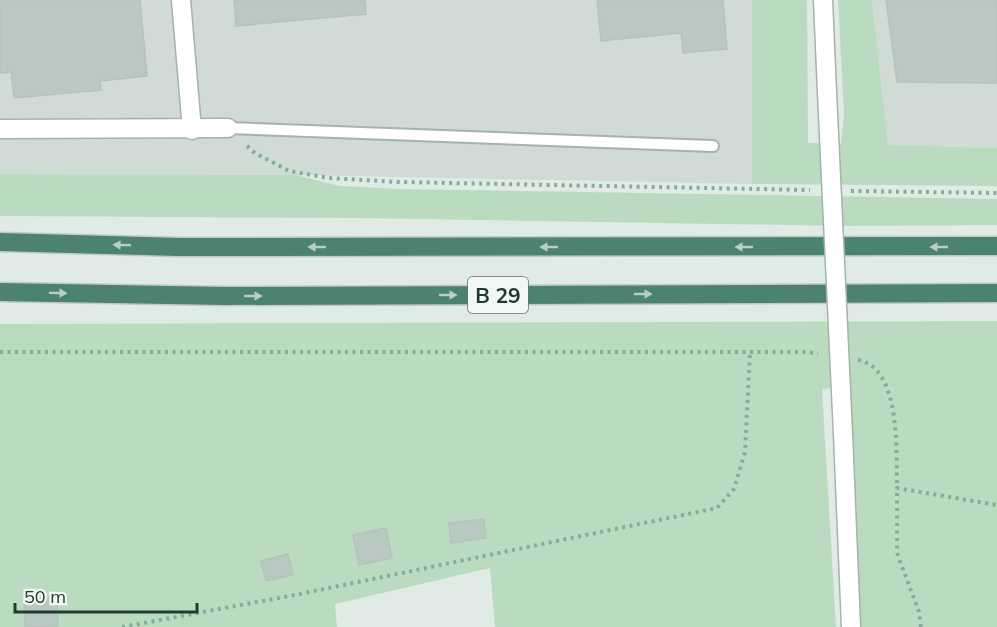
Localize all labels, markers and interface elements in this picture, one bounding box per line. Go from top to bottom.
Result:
one-way arrow [112,240,131,250]
one-way arrow [307,242,326,252]
one-way arrow [539,242,558,252]
one-way arrow [734,242,753,252]
one-way arrow [929,242,948,252]
road number: B 29 [468,277,528,313]
one-way arrow [49,288,68,298]
one-way arrow [634,289,653,299]
one-way arrow [439,290,458,300]
one-way arrow [244,291,263,301]
scale bar [15,576,196,614]
text: 50 m [24,585,66,608]

